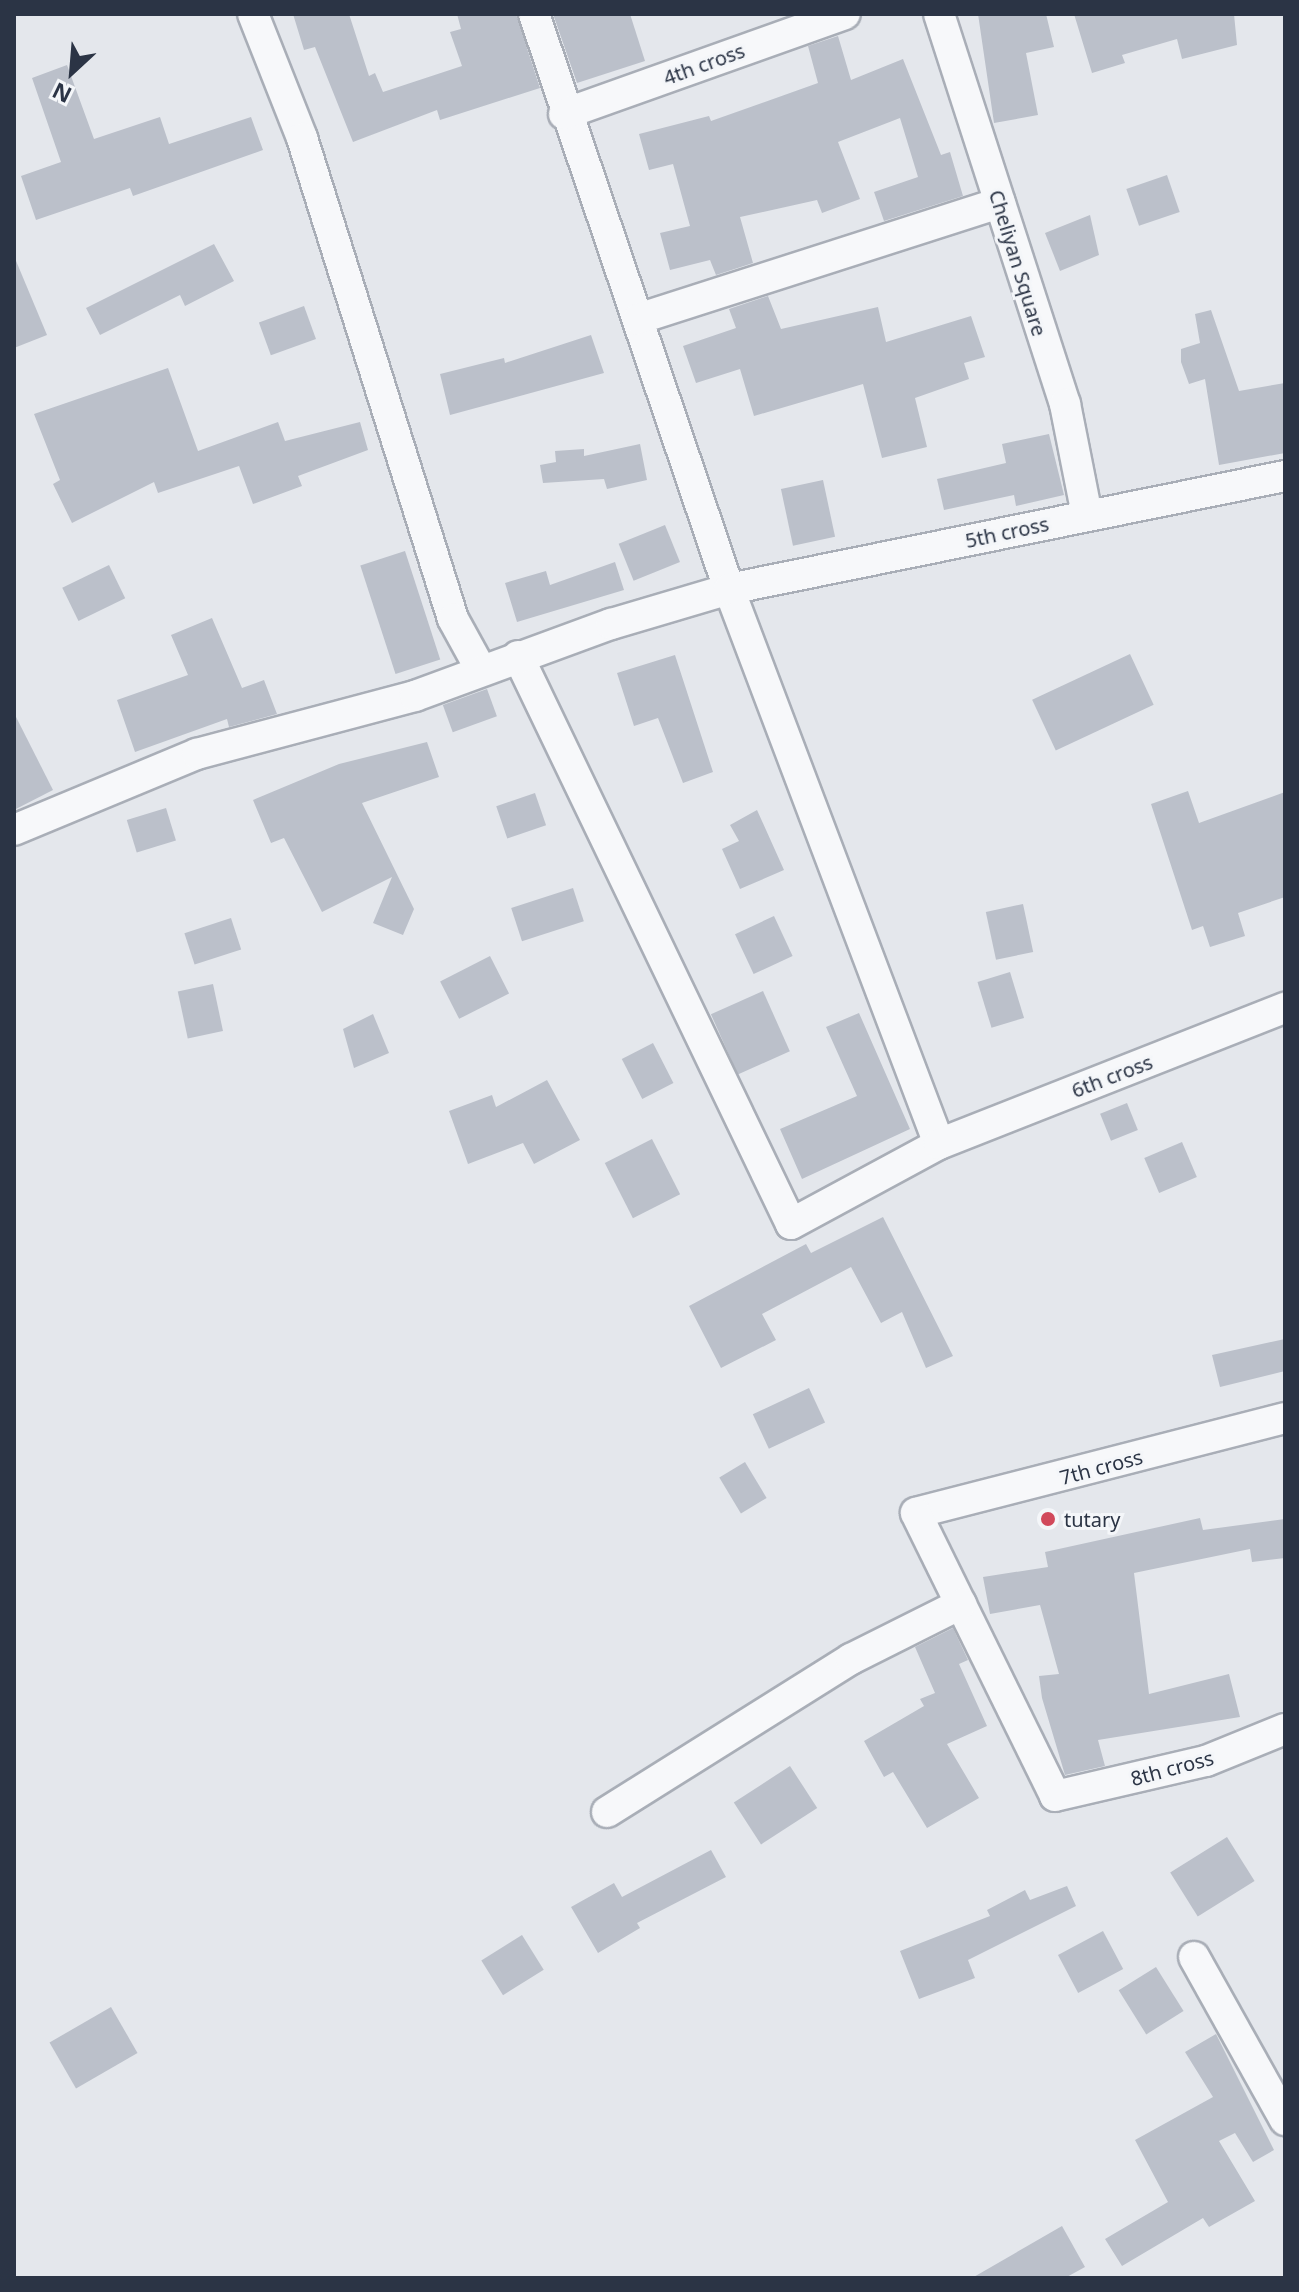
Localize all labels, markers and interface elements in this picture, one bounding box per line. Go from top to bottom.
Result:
north arrow [32,32,112,112]
street label: 4th cross [660,38,748,90]
text: N [47,76,76,111]
street label: Cheliyan Square [984,187,1052,339]
street label: 5th cross [963,511,1051,553]
street label: 6th cross [1068,1050,1156,1102]
street label: 7th cross [1057,1444,1145,1490]
place label: tutary [1064,1507,1120,1531]
marker: tutary [1039,1510,1057,1528]
street label: 8th cross [1128,1745,1216,1791]

